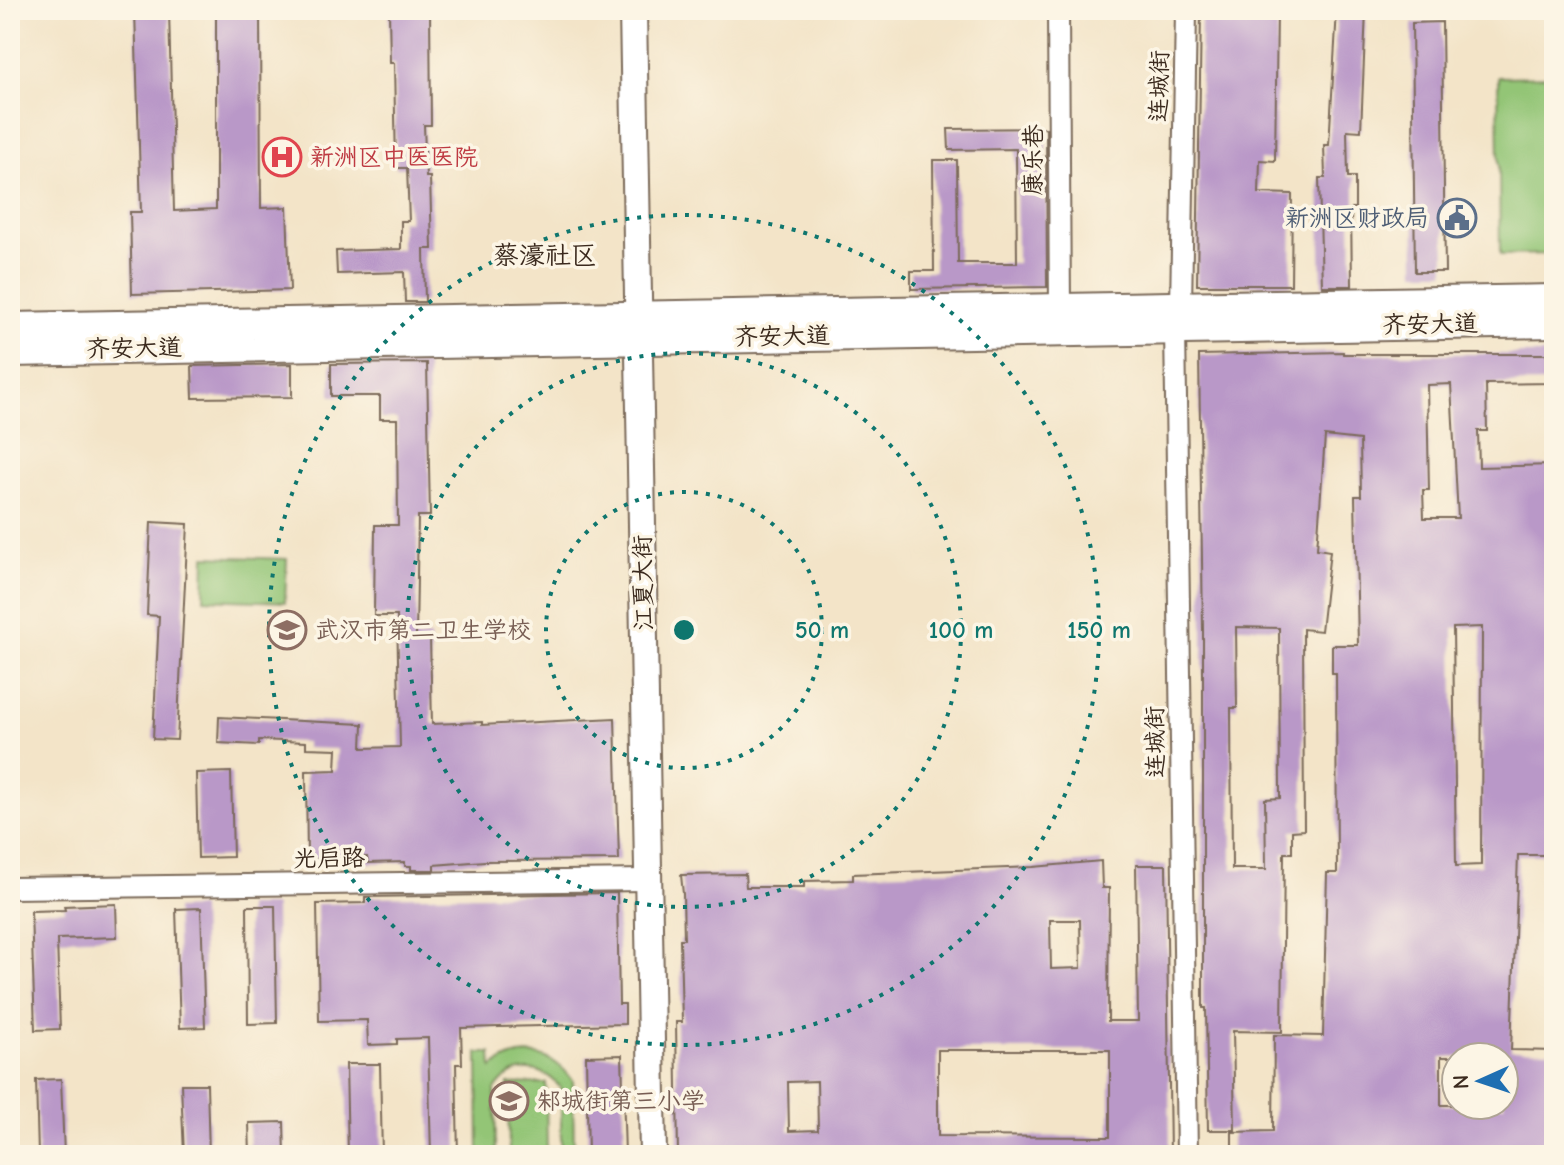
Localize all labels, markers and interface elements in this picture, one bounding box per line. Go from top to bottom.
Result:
street label: 连城街 [1144,50,1174,122]
street label: 康乐巷 [1019,124,1047,196]
hospital icon: 新洲区中医医院 [261,136,303,178]
place label: 新洲区中医医院 [310,143,478,171]
public building icon: 新洲区财政局 [1436,197,1478,239]
place label: 新洲区财政局 [1285,204,1429,232]
district label: 蔡濠社区 [493,241,597,271]
street label: 齐安大道 [1382,309,1478,339]
street label: 齐安大道 [734,321,830,351]
street label: 齐安大道 [86,333,182,363]
street label: 江夏大街 [628,535,658,631]
school or university icon: 武汉市第二卫生学校 [266,609,308,651]
place label: 武汉市第二卫生学校 [315,616,531,644]
centre of rings [670,616,698,644]
text: 50 m [795,616,849,644]
text: 100 m [929,616,993,644]
text: 150 m [1067,616,1131,644]
street label: 连城街 [1140,706,1170,778]
street label: 光启路 [293,843,365,873]
north arrow [1440,1041,1520,1121]
text: N [1448,1074,1474,1090]
school or university icon: 邾城街第三小学 [488,1080,530,1122]
place label: 邾城街第三小学 [537,1087,705,1115]

